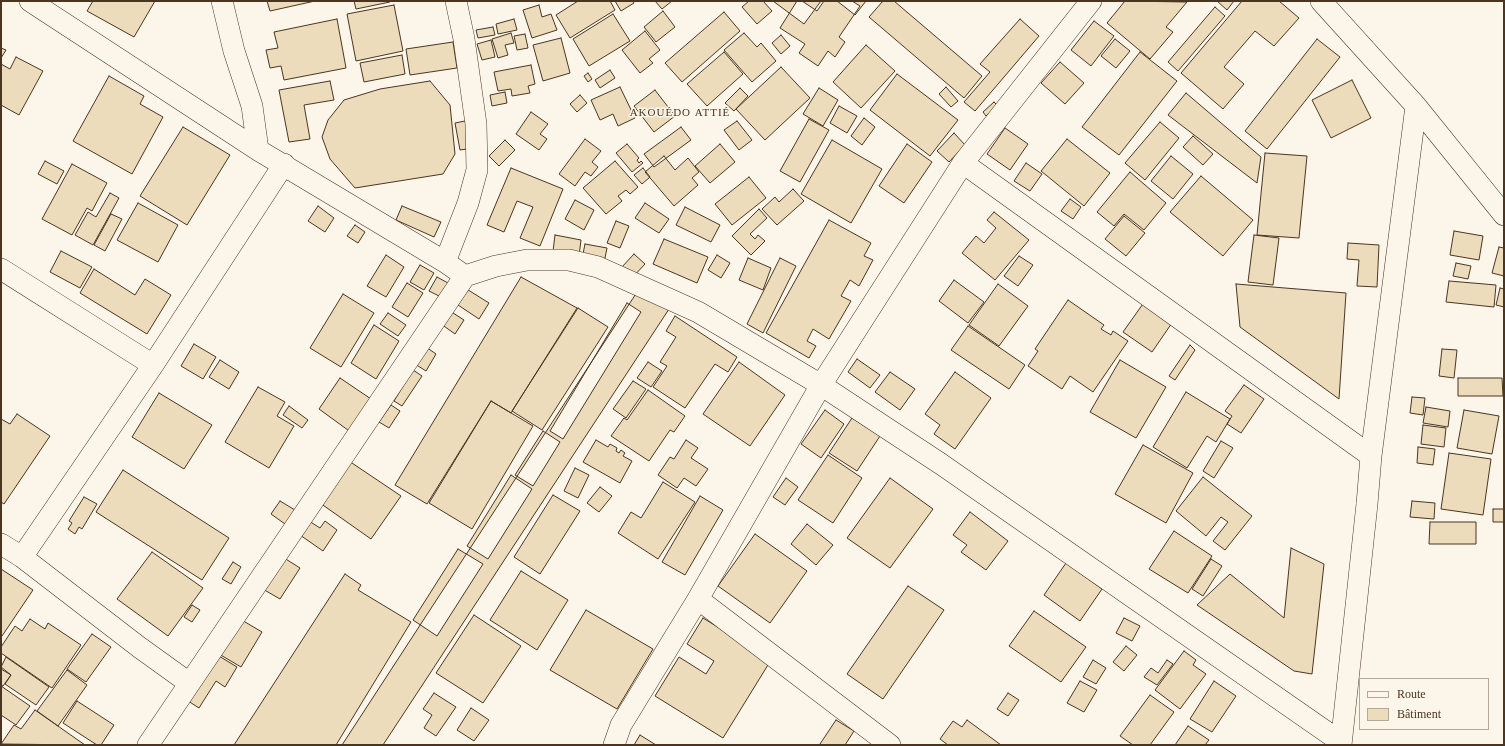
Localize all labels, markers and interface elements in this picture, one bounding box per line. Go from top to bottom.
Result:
district label: AKOUÉDO ATTIÉ [630,106,730,120]
legend [1359,678,1489,730]
text: Route [1397,687,1426,701]
text: Bâtiment [1397,707,1441,721]

